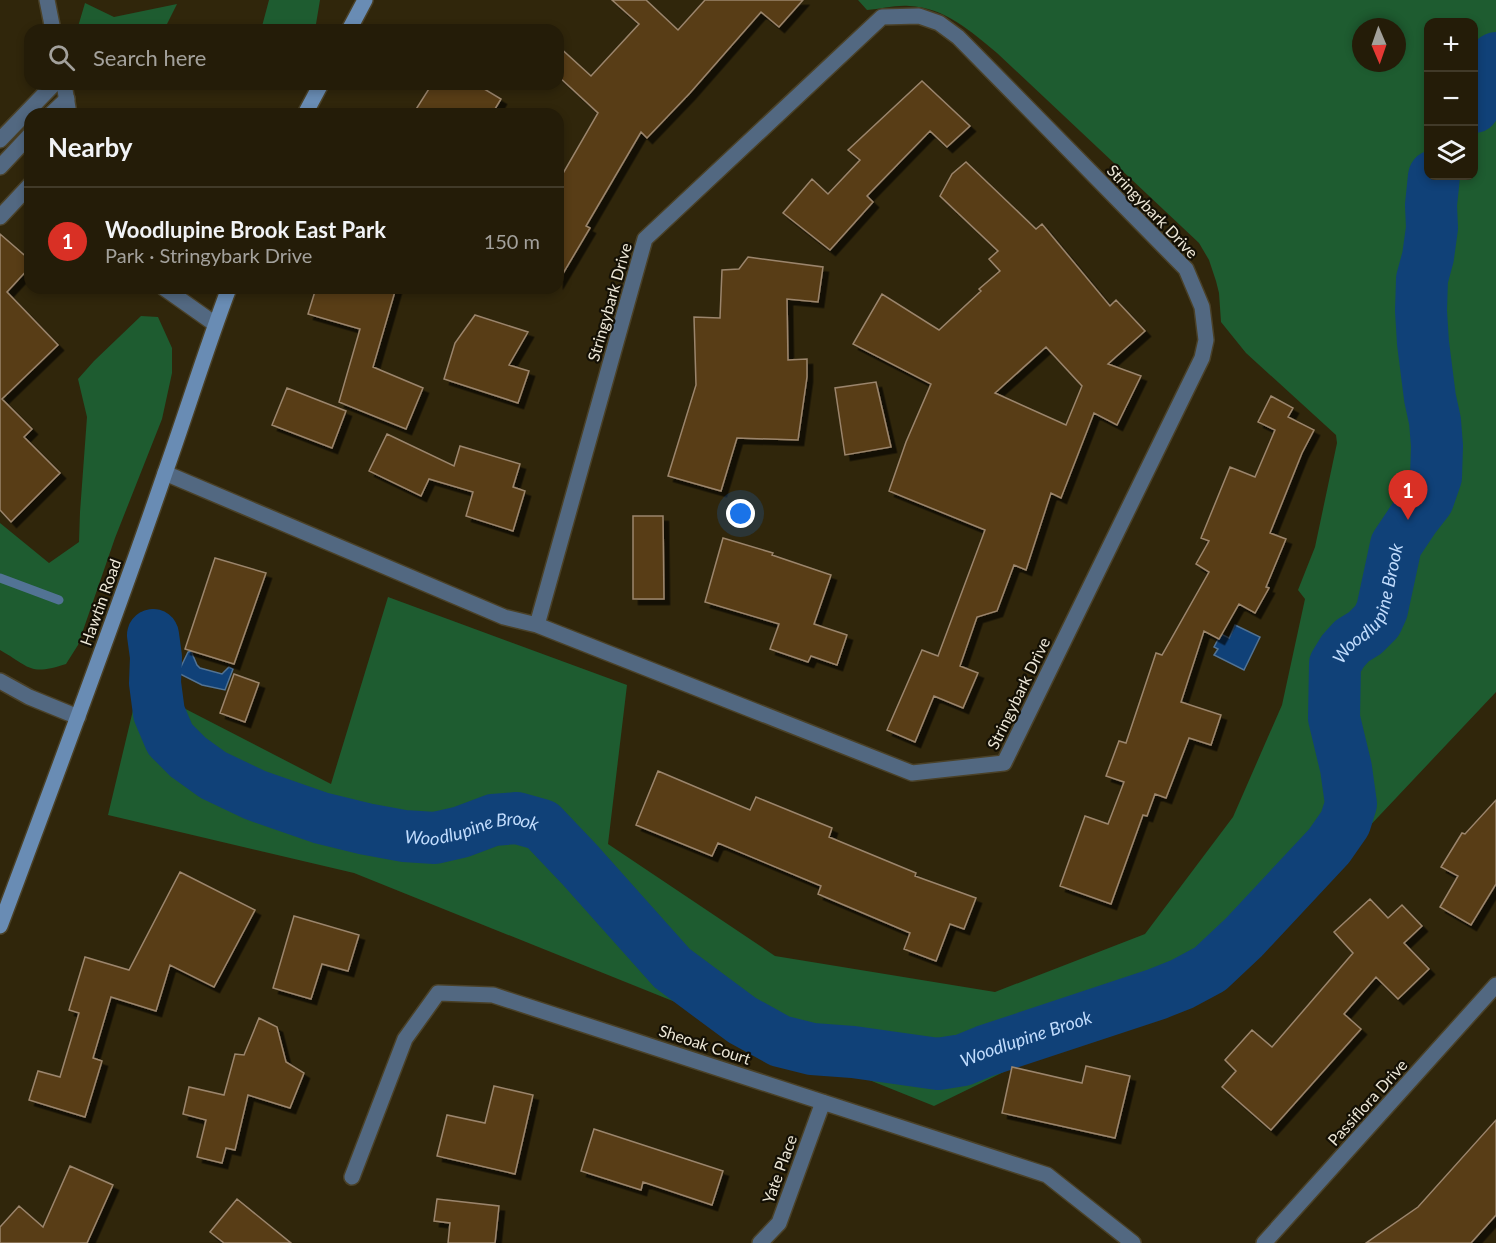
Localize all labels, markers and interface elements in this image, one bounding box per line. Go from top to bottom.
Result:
north arrow [1352,18,1406,72]
map controls [1424,18,1478,180]
button: + [1424,18,1478,72]
search box [24,24,564,90]
icon: search [45,41,78,74]
text: Search here [93,44,206,71]
button: − [1424,72,1478,126]
button: layers [1424,126,1478,180]
text: Nearby [48,131,133,163]
street label: Stringybark Drive [1104,160,1202,262]
text: Woodlupine Brook East Park [105,216,386,243]
text: 1 [62,229,73,253]
text: 150 m [484,229,540,253]
street label: Stringybark Drive [583,241,635,363]
text: Park · Stringybark Drive [105,243,312,267]
pin: 1 [1388,470,1428,520]
your location [726,499,755,528]
water label: Woodlupine Brook [1327,541,1407,667]
street label: Hawtin Road [76,556,124,648]
street label: Stringybark Drive [983,634,1053,752]
water label: Woodlupine Brook [404,807,542,849]
water label: Woodlupine Brook [957,1005,1095,1071]
street label: Sheoak Court [657,1020,753,1068]
street label: Passiflora Drive [1323,1055,1411,1149]
street label: Yate Place [758,1132,800,1206]

